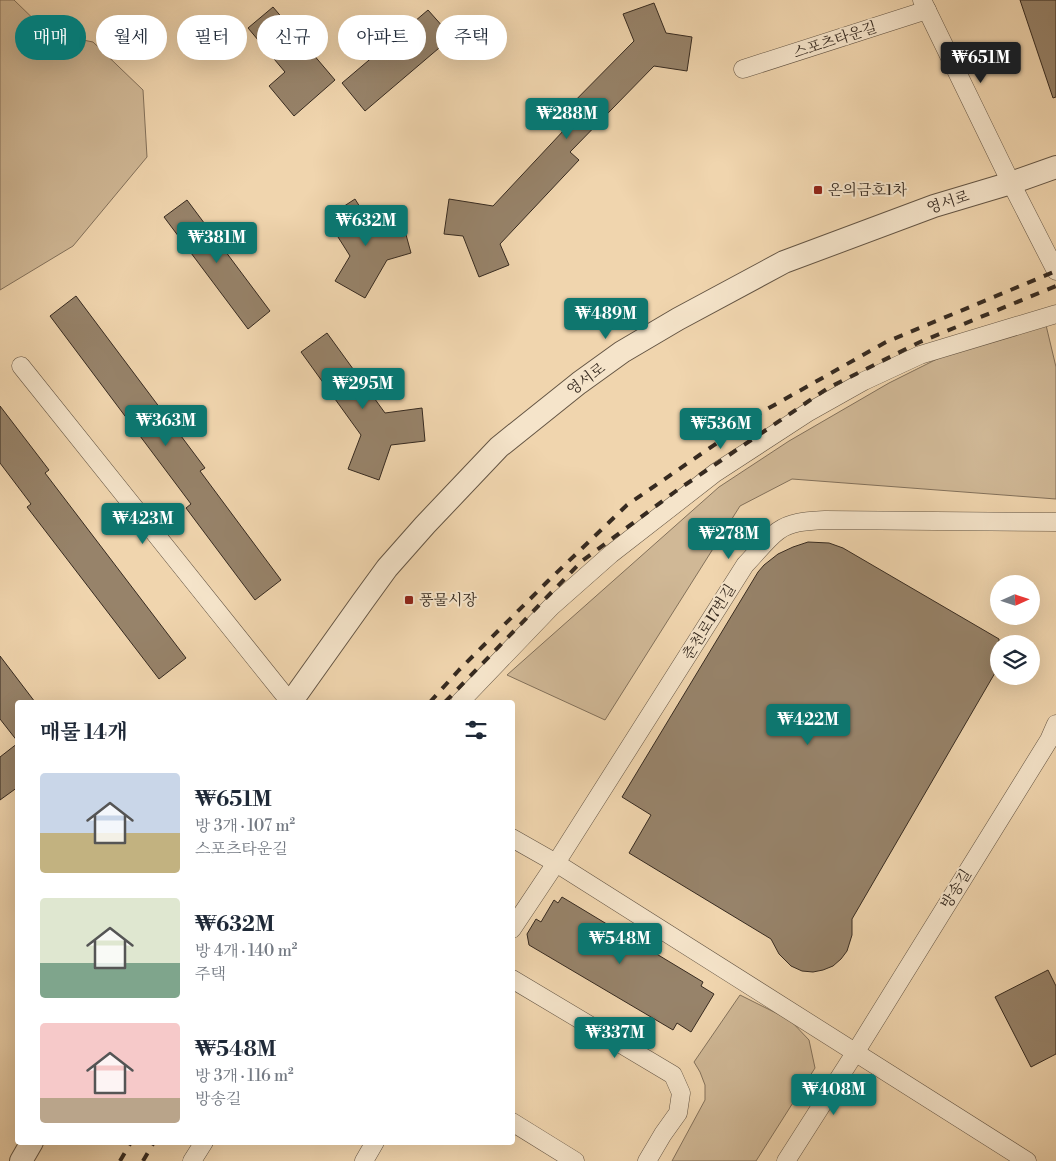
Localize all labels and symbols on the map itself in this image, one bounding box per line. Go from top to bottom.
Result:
street label: 스포츠타운길 [791,18,879,63]
pin: ₩651M [946,42,1016,84]
pin: ₩288M [532,98,602,140]
place label: 온의금호1차 [828,181,907,200]
marker: 온의금호1차 [812,184,824,196]
street label: 영서로 [925,187,972,218]
pin: ₩632M [331,204,401,247]
pin: ₩381M [182,222,252,264]
pin: ₩489M [571,298,641,340]
street label: 영서로 [563,358,610,400]
pin: ₩295M [328,368,398,410]
pin: ₩363M [131,404,201,447]
pin: ₩536M [686,408,756,450]
pin: ₩423M [108,502,178,545]
pin: ₩278M [694,518,764,560]
north arrow [990,575,1040,625]
street label: 춘천로17번길 [679,581,740,664]
place label: 풍물시장 [419,591,477,610]
marker: 풍물시장 [403,594,415,606]
pin: ₩422M [773,704,843,746]
street label: 방송길 [937,866,976,913]
pin: ₩548M [585,922,655,965]
pin: ₩337M [580,1016,650,1059]
pin: ₩408M [799,1074,869,1116]

